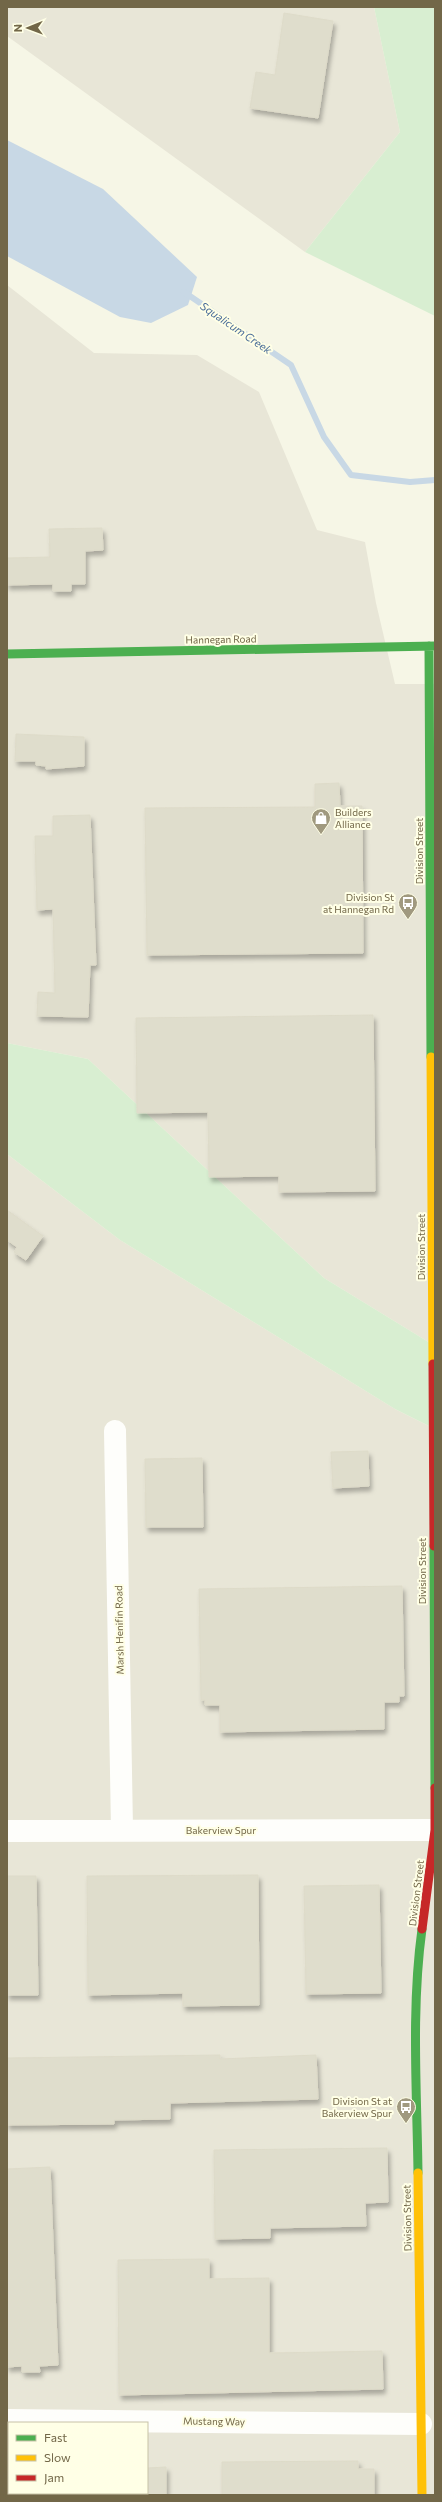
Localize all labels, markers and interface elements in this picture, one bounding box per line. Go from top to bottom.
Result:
north arrow [8,8,48,48]
text: N [11,24,24,32]
water label: Squalicum Creek [198,299,275,357]
street label: Hannegan Road [185,632,257,646]
place label: Builders Alliance [335,806,372,830]
shop icon: Builders Alliance [310,807,332,835]
street label: Division Street [413,818,425,884]
place label: Division St at Hannegan Rd [323,891,394,915]
bus stop icon: Division St at Hannegan Rd [397,892,419,920]
street label: Division Street [415,1214,427,1280]
street label: Division Street [416,1538,428,1604]
street label: Marsh Henifin Road [112,1585,126,1675]
street label: Bakerview Spur [186,1824,256,1836]
street label: Division Street [406,1859,426,1927]
place label: Division St at Bakerview Spur [322,2095,392,2119]
bus stop icon: Division St at Bakerview Spur [395,2096,417,2124]
street label: Division Street [400,2185,414,2251]
street label: Mustang Way [183,2414,245,2428]
legend [8,2422,148,2494]
text: Fast [44,2430,67,2444]
text: Slow [44,2450,71,2464]
text: Jam [44,2470,64,2485]

